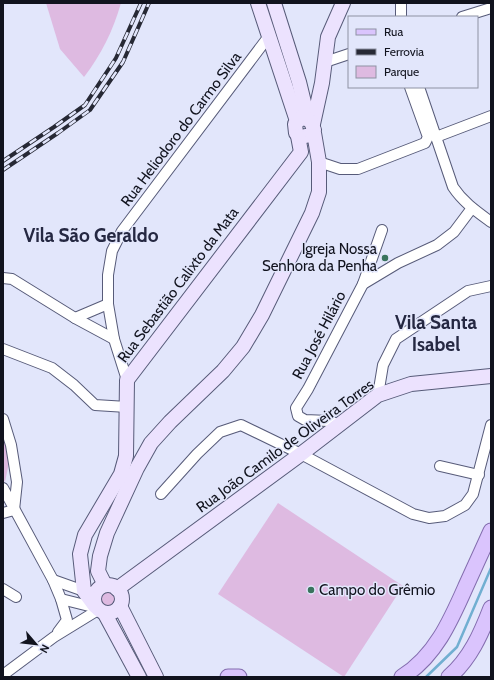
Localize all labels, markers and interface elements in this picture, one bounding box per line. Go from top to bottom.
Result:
legend [348,16,478,88]
text: Rua [384,24,403,39]
text: Ferrovia [384,44,424,59]
street label: Rua Heliodoro do Carmo Silva [117,48,245,210]
text: Parque [384,64,419,79]
street label: Rua Sebastião Calixto da Mata [114,203,243,366]
district label: Vila São Geraldo [23,224,159,247]
place label: Igreja Nossa Senhora da Penha [262,240,378,275]
marker: Igreja Nossa Senhora da Penha [380,253,390,263]
street label: Rua José Hilário [288,288,350,382]
district label: Vila Santa Isabel [395,311,477,356]
street label: Rua João Camilo de Oliveira Torres [193,376,377,516]
place label: Campo do Grêmio [319,581,435,599]
marker: Campo do Grêmio [306,585,316,595]
north arrow [16,624,56,664]
text: N [37,642,53,655]

